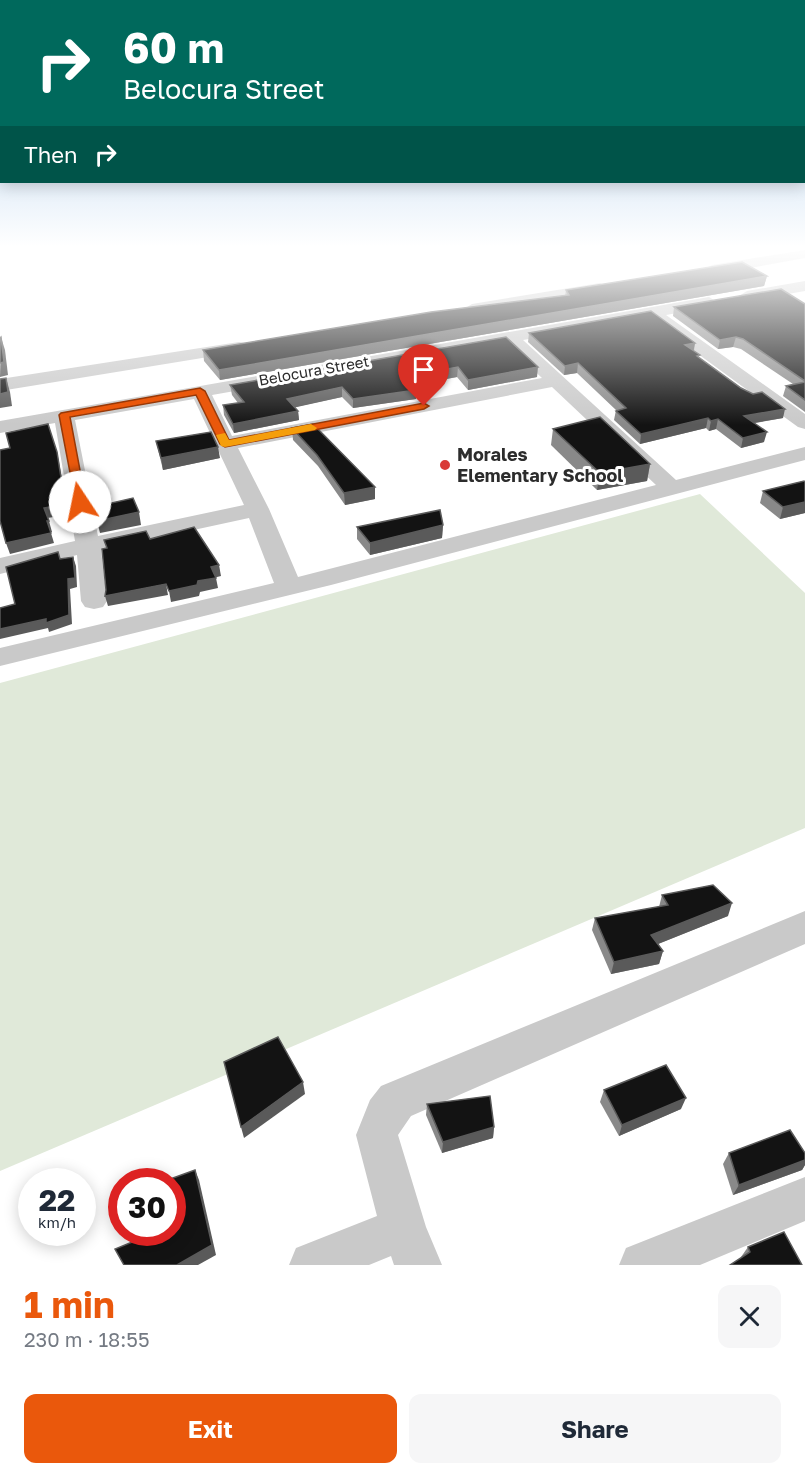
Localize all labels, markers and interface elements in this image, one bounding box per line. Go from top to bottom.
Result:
text: 60 m [123,22,224,72]
icon: right [24,24,102,102]
text: Belocura Street [123,73,325,105]
icon: right [89,138,122,171]
text: Then [24,141,77,168]
pin [398,344,449,406]
street label: Belocura Street [257,351,371,389]
icon: arrive [407,353,440,386]
place label: Morales Elementary School [457,443,623,486]
marker: Morales Elementary School [438,458,452,472]
position arrow [48,470,112,534]
speed limit sign: 30 [108,1168,186,1246]
text: 22 [39,1182,75,1218]
text: km/h [38,1213,76,1231]
text: 1 min [24,1283,115,1326]
button: close [718,1285,781,1348]
text: 230 m · 18:55 [24,1327,150,1351]
button: Exit [24,1394,397,1463]
button: Share [409,1394,781,1463]

